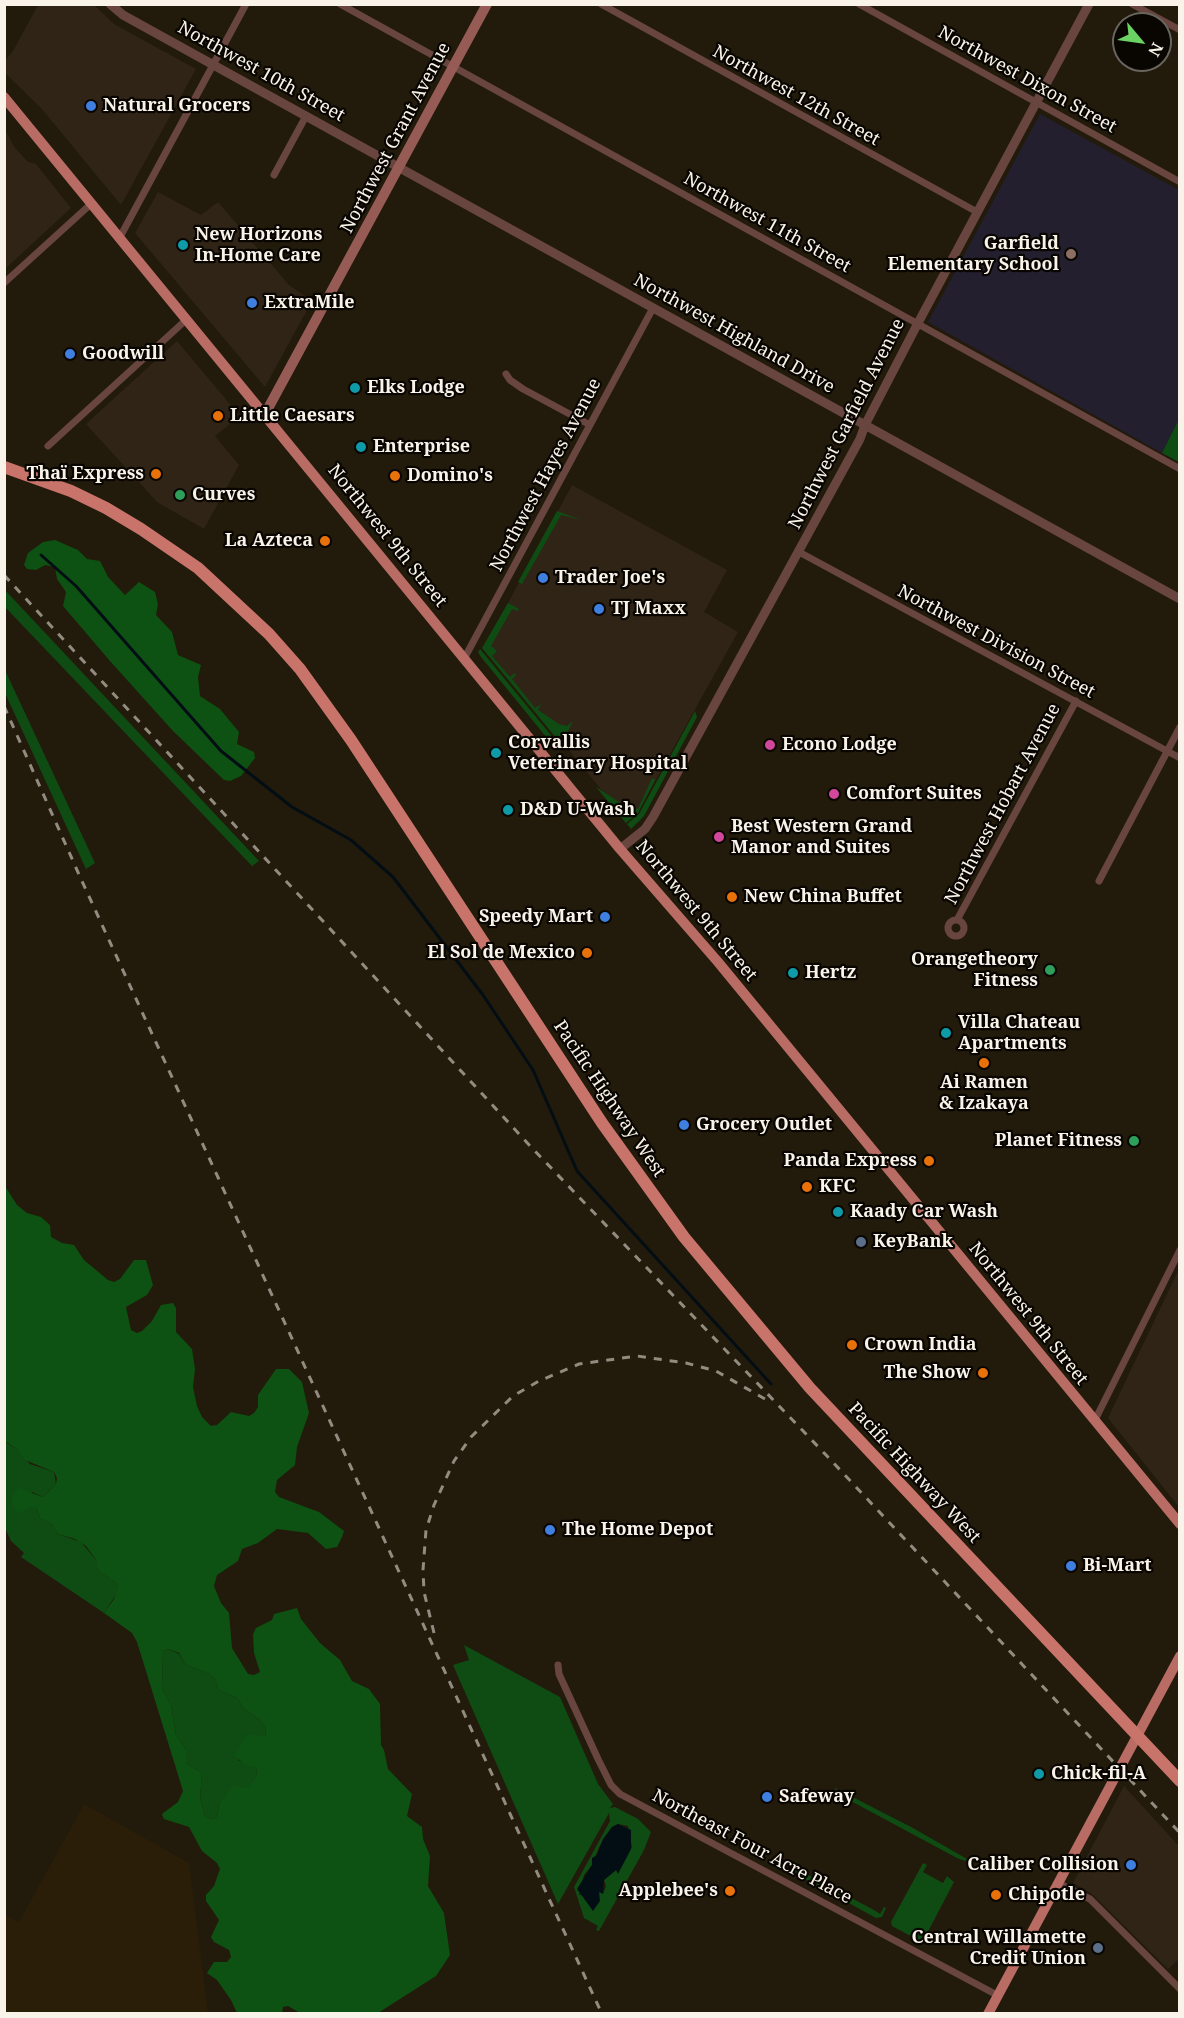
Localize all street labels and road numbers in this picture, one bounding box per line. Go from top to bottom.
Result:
street label: Northwest 10th Street [174,17,348,127]
street label: Northwest Dixon Street [934,22,1120,138]
street label: Northwest Grant Avenue [337,39,455,237]
street label: Northwest 12th Street [709,41,883,151]
street label: Northwest 11th Street [680,168,854,278]
street label: Northwest Highland Drive [630,270,838,398]
street label: Northwest Garfield Avenue [784,315,910,533]
street label: Northwest Hayes Avenue [486,375,606,575]
street label: Northwest 9th Street [323,460,451,612]
street label: Northwest Division Street [894,581,1098,703]
street label: Northwest Hobart Avenue [941,700,1065,908]
street label: Northwest 9th Street [631,836,761,986]
street label: Pacific Highway West [549,1017,669,1181]
street label: Northwest 9th Street [964,1238,1092,1390]
street label: Pacific Highway West [843,1398,985,1548]
street label: Northeast Four Acre Place [648,1785,856,1909]

